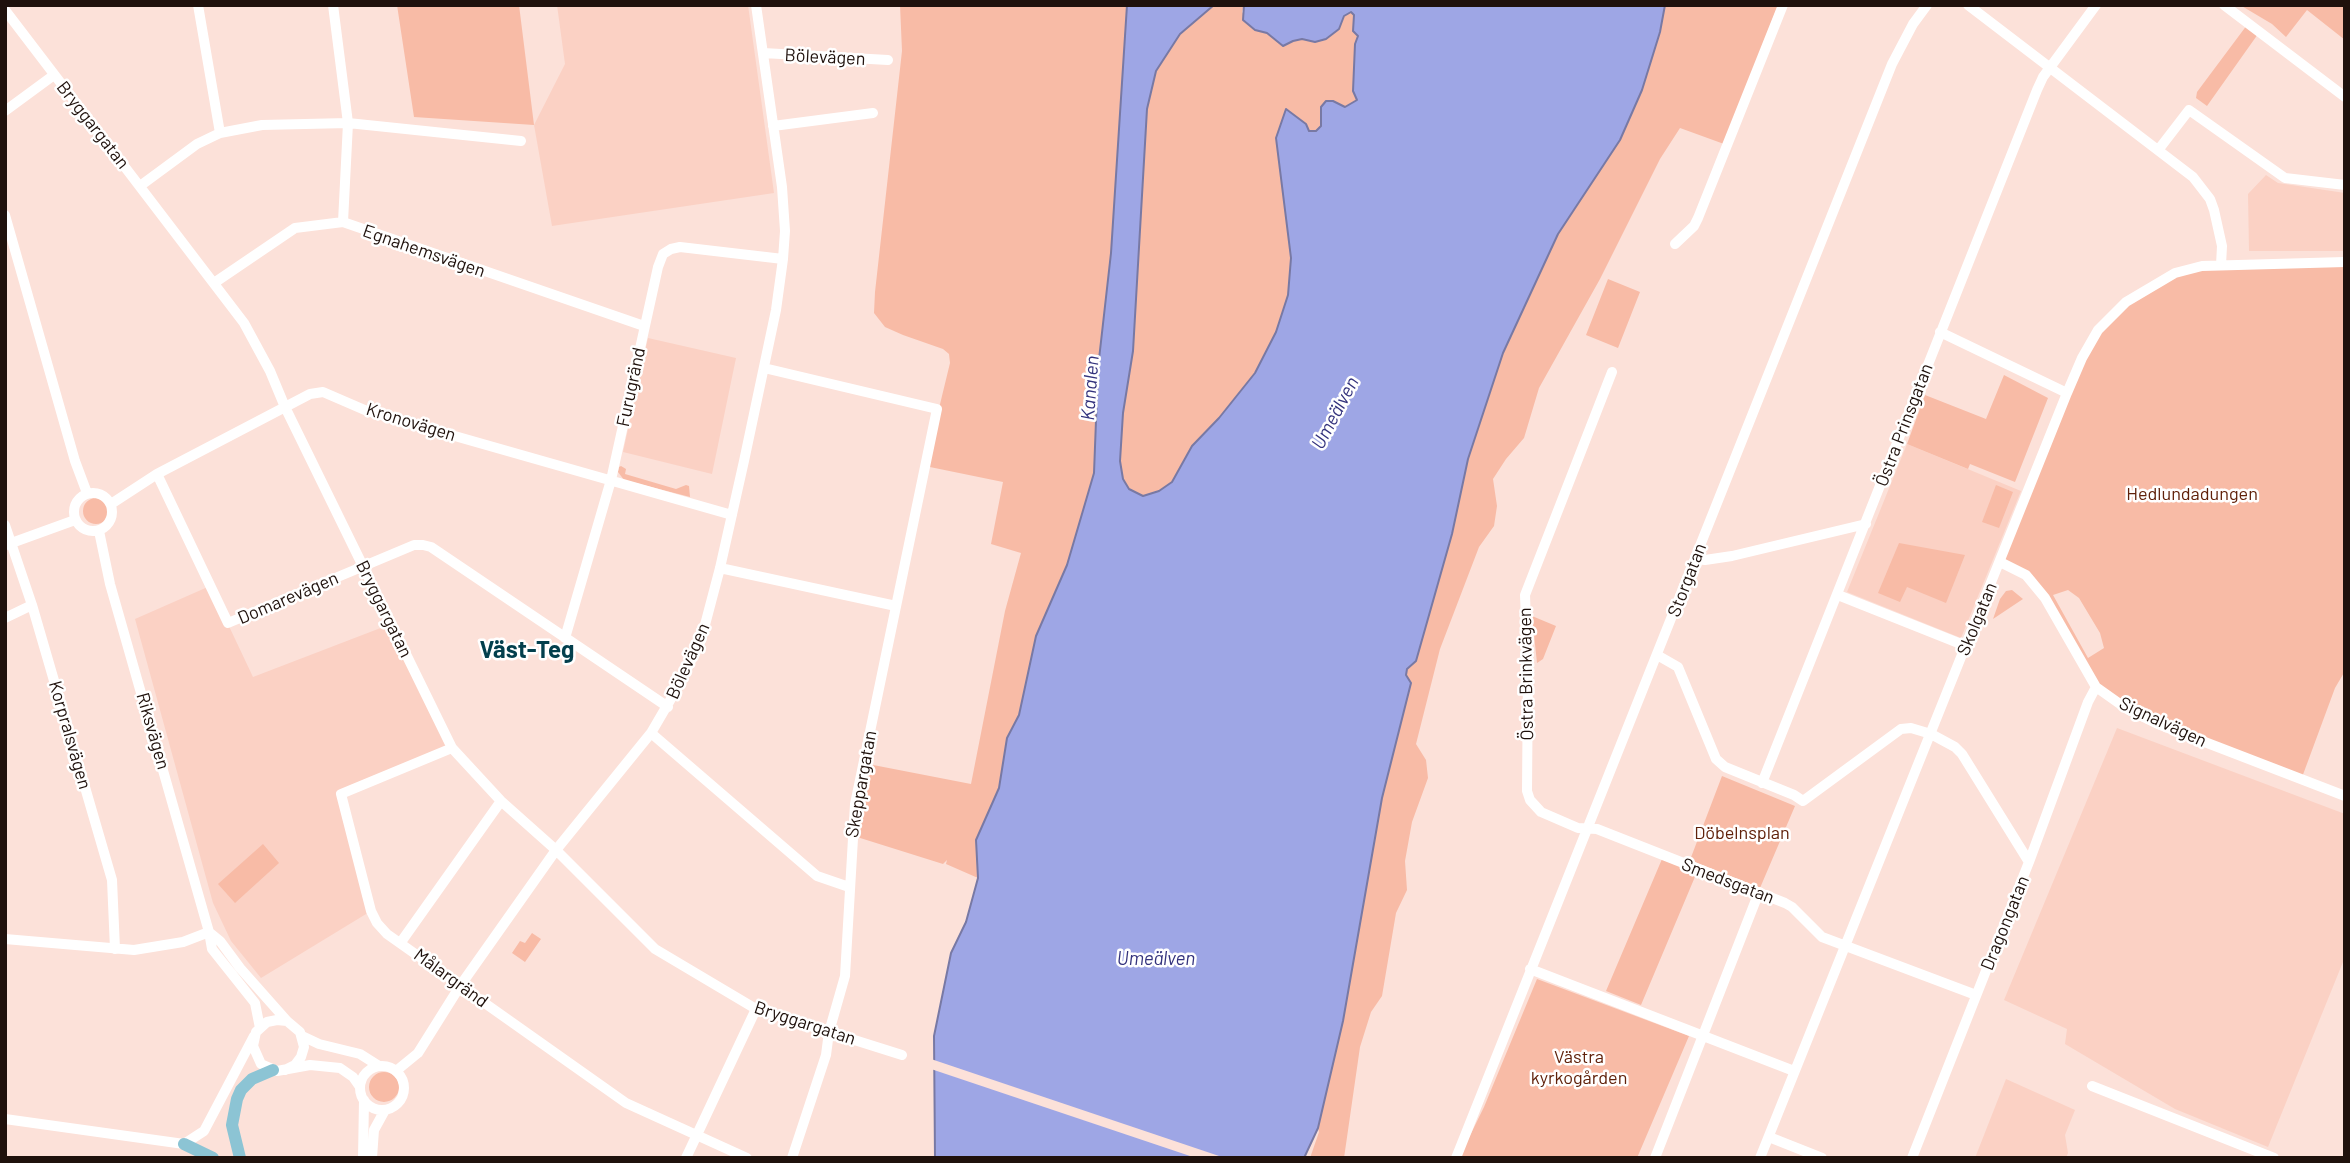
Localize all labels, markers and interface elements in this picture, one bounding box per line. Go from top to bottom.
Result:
street label: Bölevägen [784,44,866,70]
street label: Bryggargatan [52,77,134,173]
street label: Egnahemsvägen [360,220,488,282]
street label: Furugränd [612,345,650,429]
water label: Kanalen [1076,355,1104,421]
street label: Östra Prinsgatan [1871,360,1937,490]
water label: Umeälven [1306,373,1364,453]
street label: Kronovägen [363,398,459,446]
park label: Hedlundadungen [2126,483,2258,505]
street label: Storgatan [1663,540,1711,620]
street label: Bryggargatan [351,557,417,661]
street label: Domarevägen [234,567,342,629]
street label: Skolgatan [1952,579,2002,659]
street label: Östra Brinkvägen [1514,607,1538,741]
street label: Bölevägen [662,620,714,702]
district label: Väst-Teg [480,636,574,664]
street label: Korpralsvägen [44,678,96,792]
street label: Riksvägen [132,690,174,772]
street label: Signalvägen [2116,692,2210,752]
street label: Skeppargatan [841,729,881,839]
park label: Döbelnsplan [1694,822,1790,844]
street label: Smedsgatan [1679,853,1777,909]
street label: Dragongatan [1976,873,2034,973]
street label: Målargränd [410,944,492,1012]
water label: Umeälven [1117,948,1195,970]
street label: Bryggargatan [752,996,858,1050]
park label: Västra kyrkogården [1531,1046,1627,1088]

